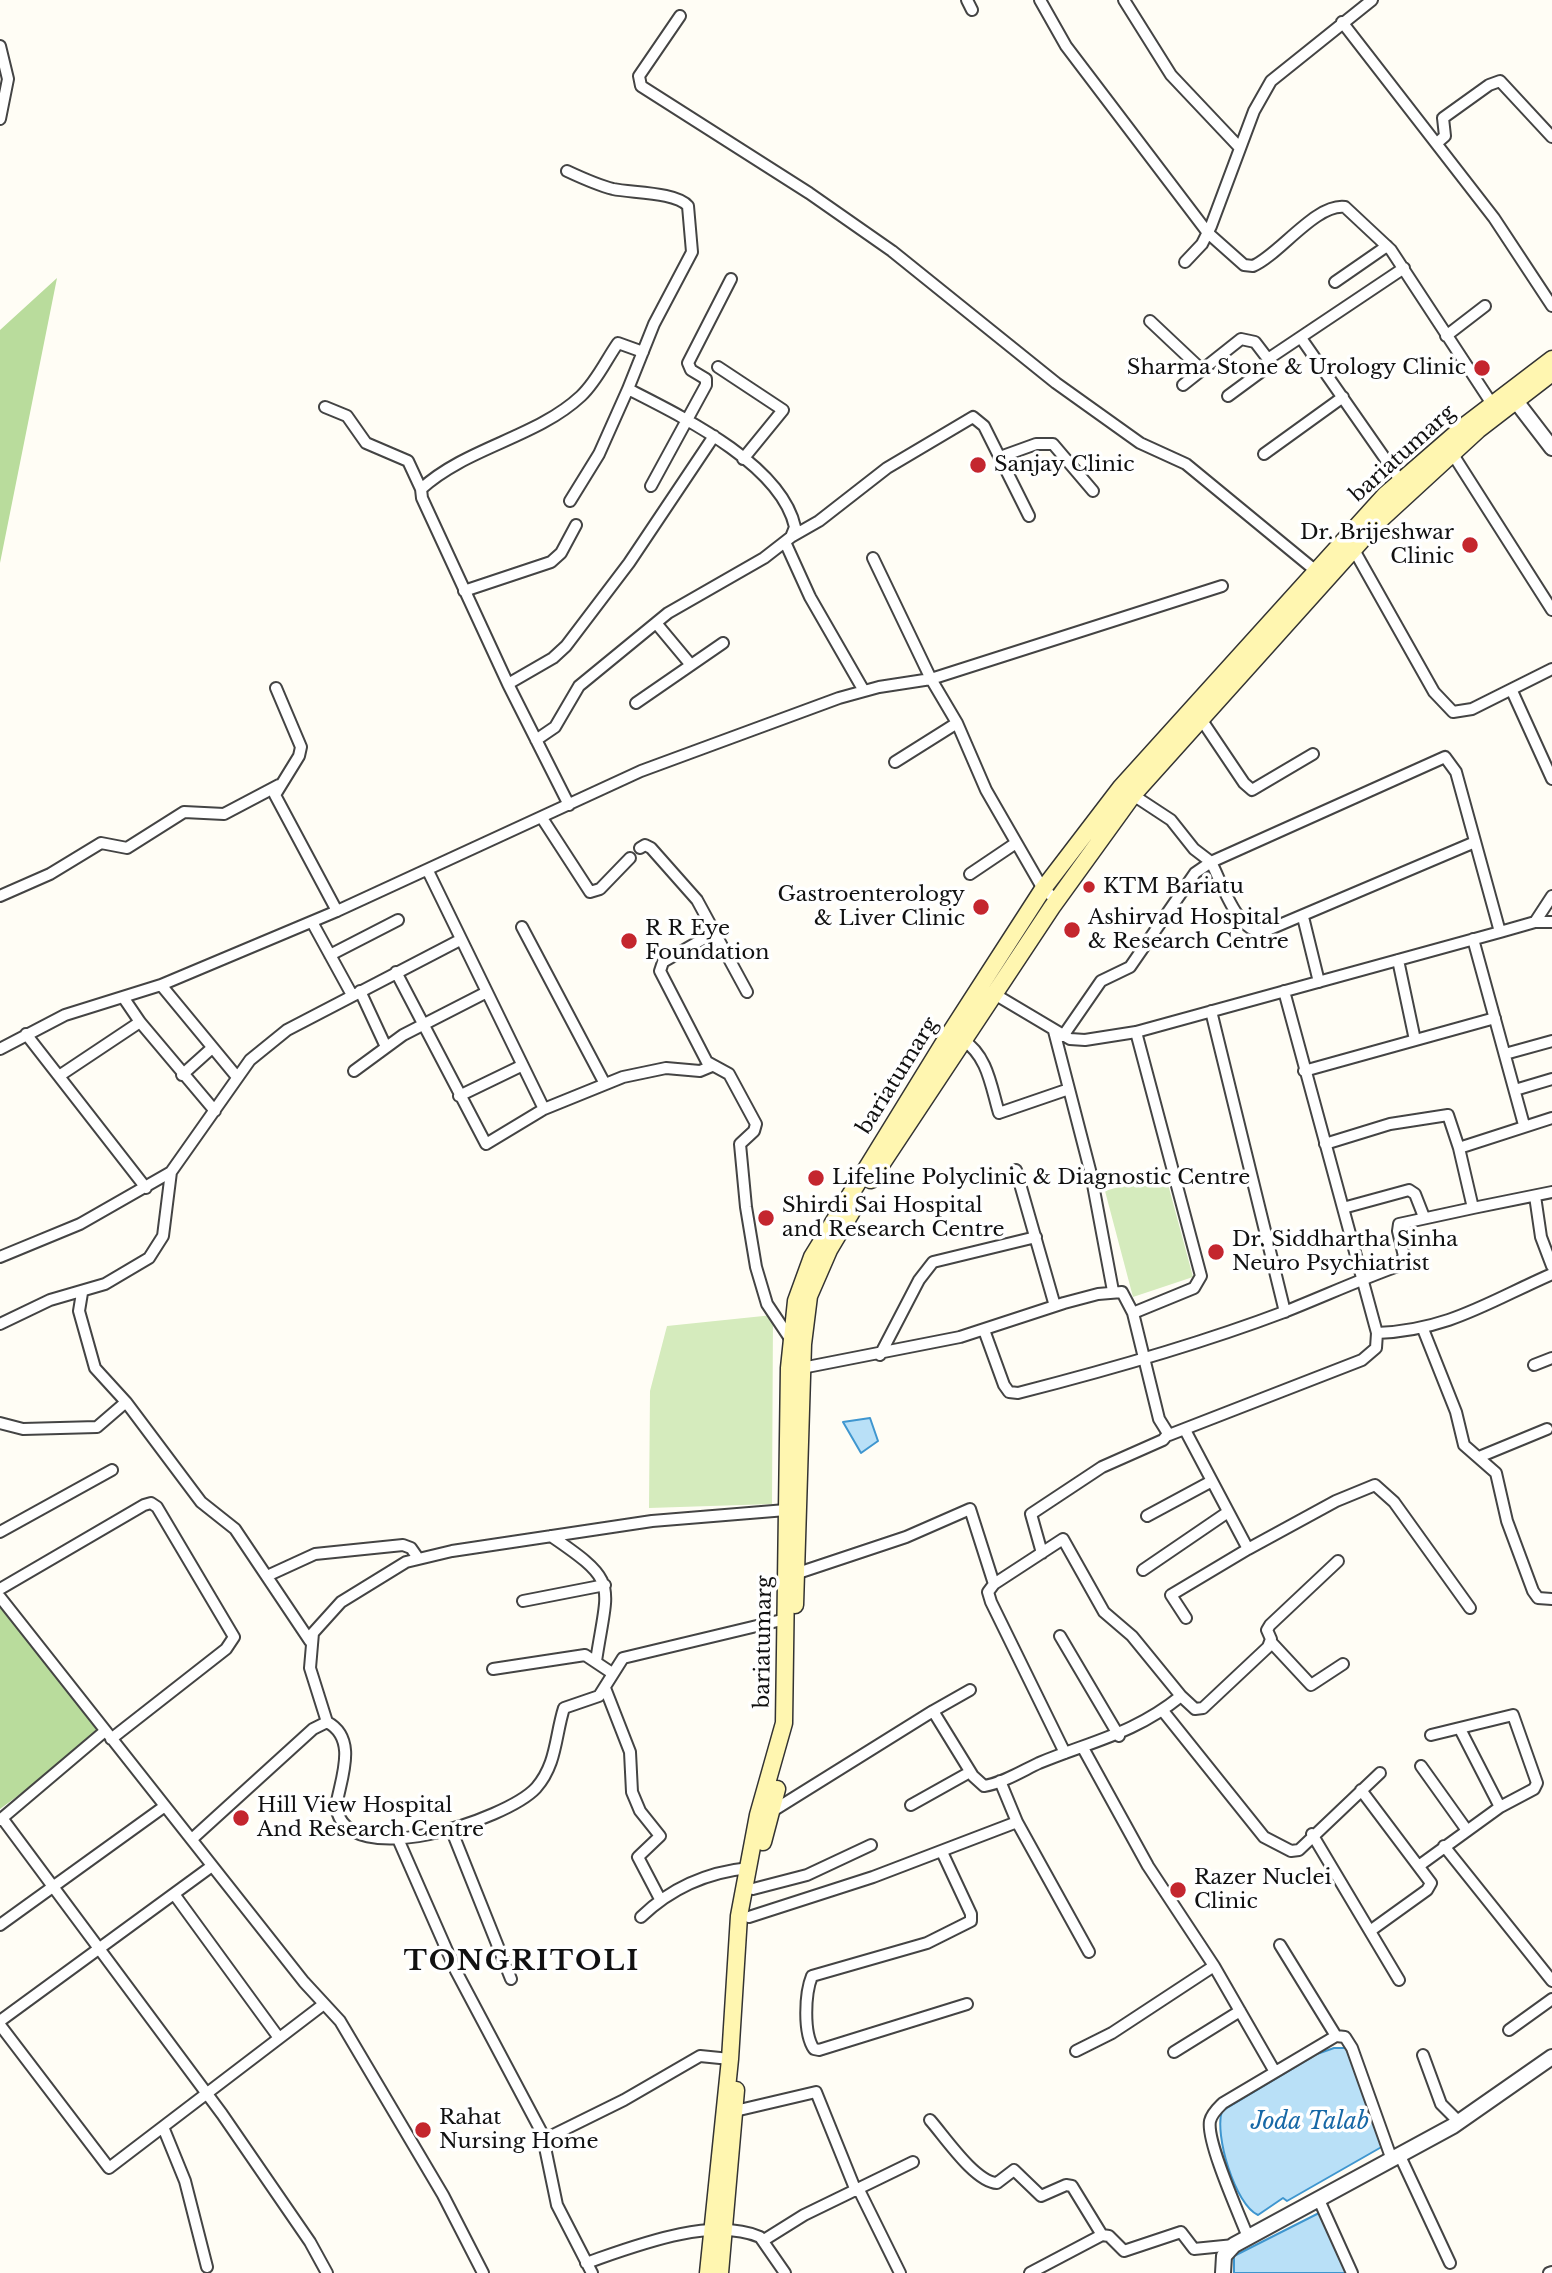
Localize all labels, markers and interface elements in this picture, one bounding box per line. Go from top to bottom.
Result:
place label: Sharma Stone & Urology Clinic [1127,355,1466,381]
marker: Sharma Stone & Urology Clinic [1472,358,1492,378]
street label: bariatumarg [1345,400,1461,508]
place label: Sanjay Clinic [994,452,1134,478]
marker: Sanjay Clinic [968,455,988,475]
place label: Dr. Brijeshwar Clinic [1300,520,1454,570]
marker: Dr. Brijeshwar Clinic [1460,535,1480,555]
place label: KTM Bariatu [1103,874,1244,900]
marker: KTM Bariatu [1081,879,1097,895]
place label: Gastroenterology & Liver Clinic [778,882,965,932]
marker: Gastroenterology & Liver Clinic [971,897,991,917]
place label: Ashirvad Hospital & Research Centre [1088,905,1289,955]
place label: R R Eye Foundation [645,916,770,966]
marker: Ashirvad Hospital & Research Centre [1062,920,1082,940]
marker: R R Eye Foundation [619,931,639,951]
street label: bariatumarg [852,1013,944,1139]
place label: Lifeline Polyclinic & Diagnostic Centre [832,1165,1250,1191]
marker: Lifeline Polyclinic & Diagnostic Centre [806,1168,826,1188]
place label: Shirdi Sai Hospital and Research Centre [782,1193,1005,1243]
marker: Shirdi Sai Hospital and Research Centre [756,1208,776,1228]
place label: Dr. Siddhartha Sinha Neuro Psychiatrist [1232,1227,1458,1277]
marker: Dr. Siddhartha Sinha Neuro Psychiatrist [1206,1242,1226,1262]
street label: bariatumarg [750,1575,778,1709]
place label: Hill View Hospital And Research Centre [257,1793,484,1843]
marker: Hill View Hospital And Research Centre [231,1808,251,1828]
place label: Razer Nuclei Clinic [1194,1865,1332,1915]
marker: Razer Nuclei Clinic [1168,1880,1188,1900]
district label: TONGRITOLI [405,1945,639,1979]
place label: Rahat Nursing Home [439,2105,598,2155]
water label: Joda Talab [1251,2109,1369,2137]
marker: Rahat Nursing Home [413,2120,433,2140]

